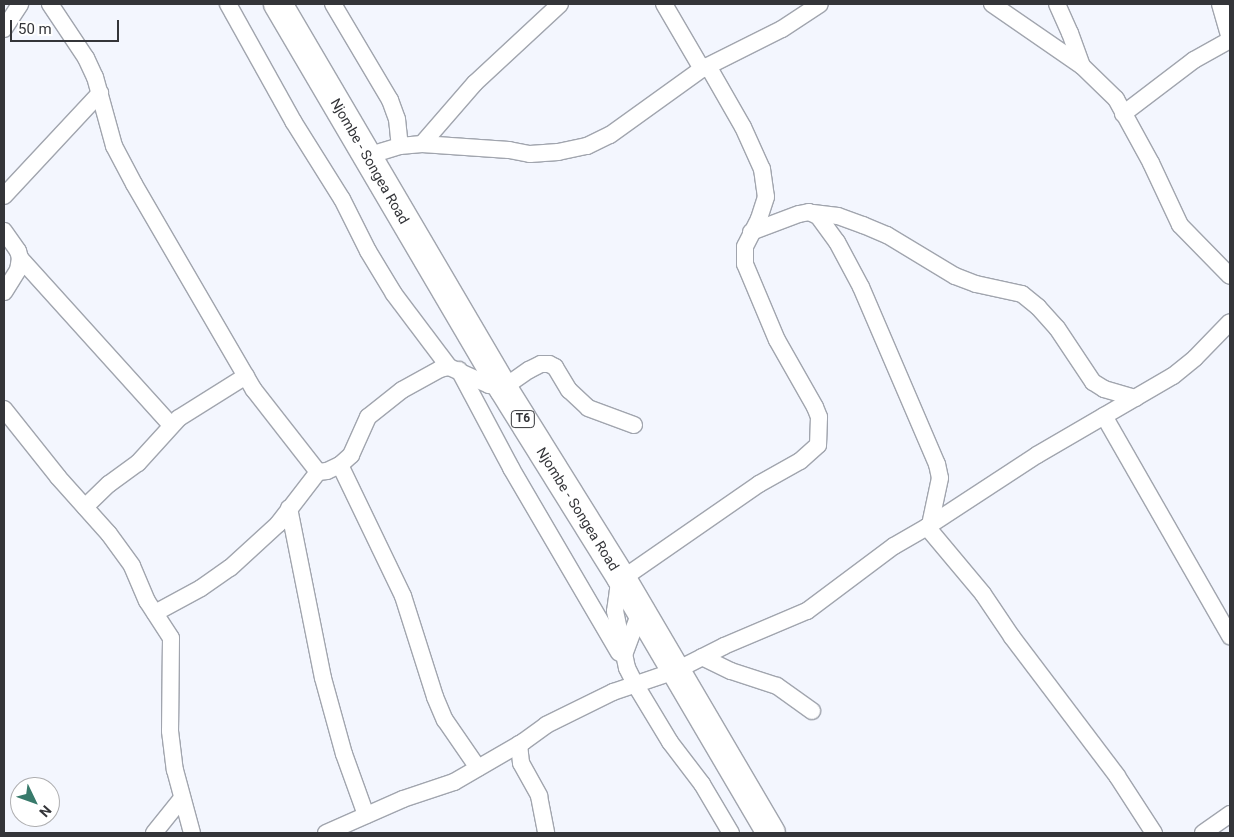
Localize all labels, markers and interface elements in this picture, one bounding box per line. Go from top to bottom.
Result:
scale bar [12,10,121,42]
text: 50 m [18,20,52,38]
street label: Njombe - Songea Road [327,95,413,227]
road number: T6 [510,409,536,428]
street label: Njombe - Songea Road [533,444,623,574]
north arrow [10,777,60,827]
text: N [36,802,55,820]

